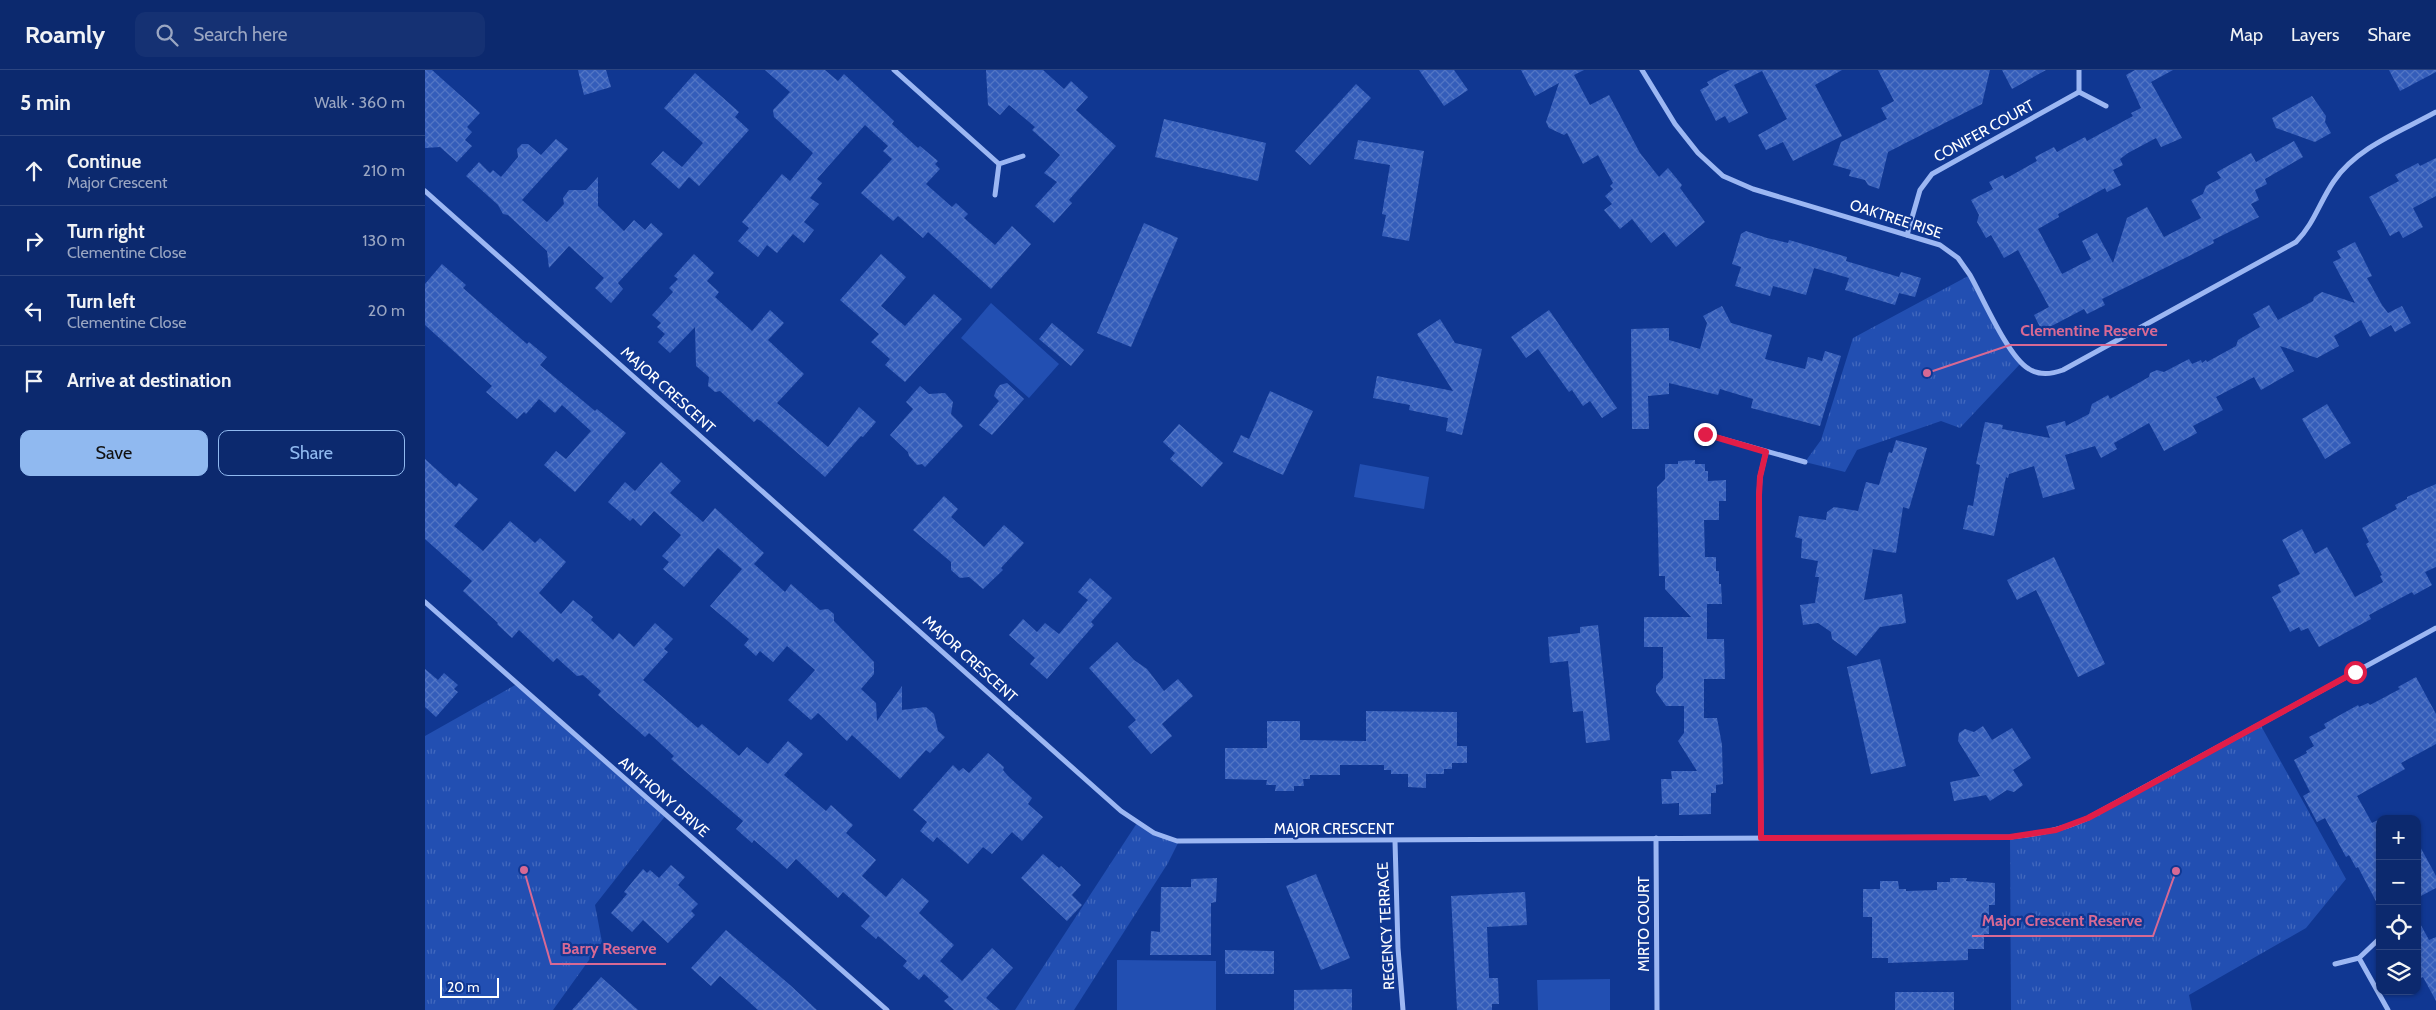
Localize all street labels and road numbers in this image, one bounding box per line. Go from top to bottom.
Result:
street label: CONIFER COURT [1931,96,2037,166]
street label: OAKTREE RISE [1848,196,1944,242]
street label: MAJOR CRESCENT [617,343,719,437]
street label: MAJOR CRESCENT [919,612,1021,706]
street label: ANTHONY DRIVE [615,753,713,841]
street label: MAJOR CRESCENT [1274,820,1394,838]
street label: REGENCY TERRACE [1374,861,1398,991]
street label: MIRTO COURT [1635,876,1653,972]

